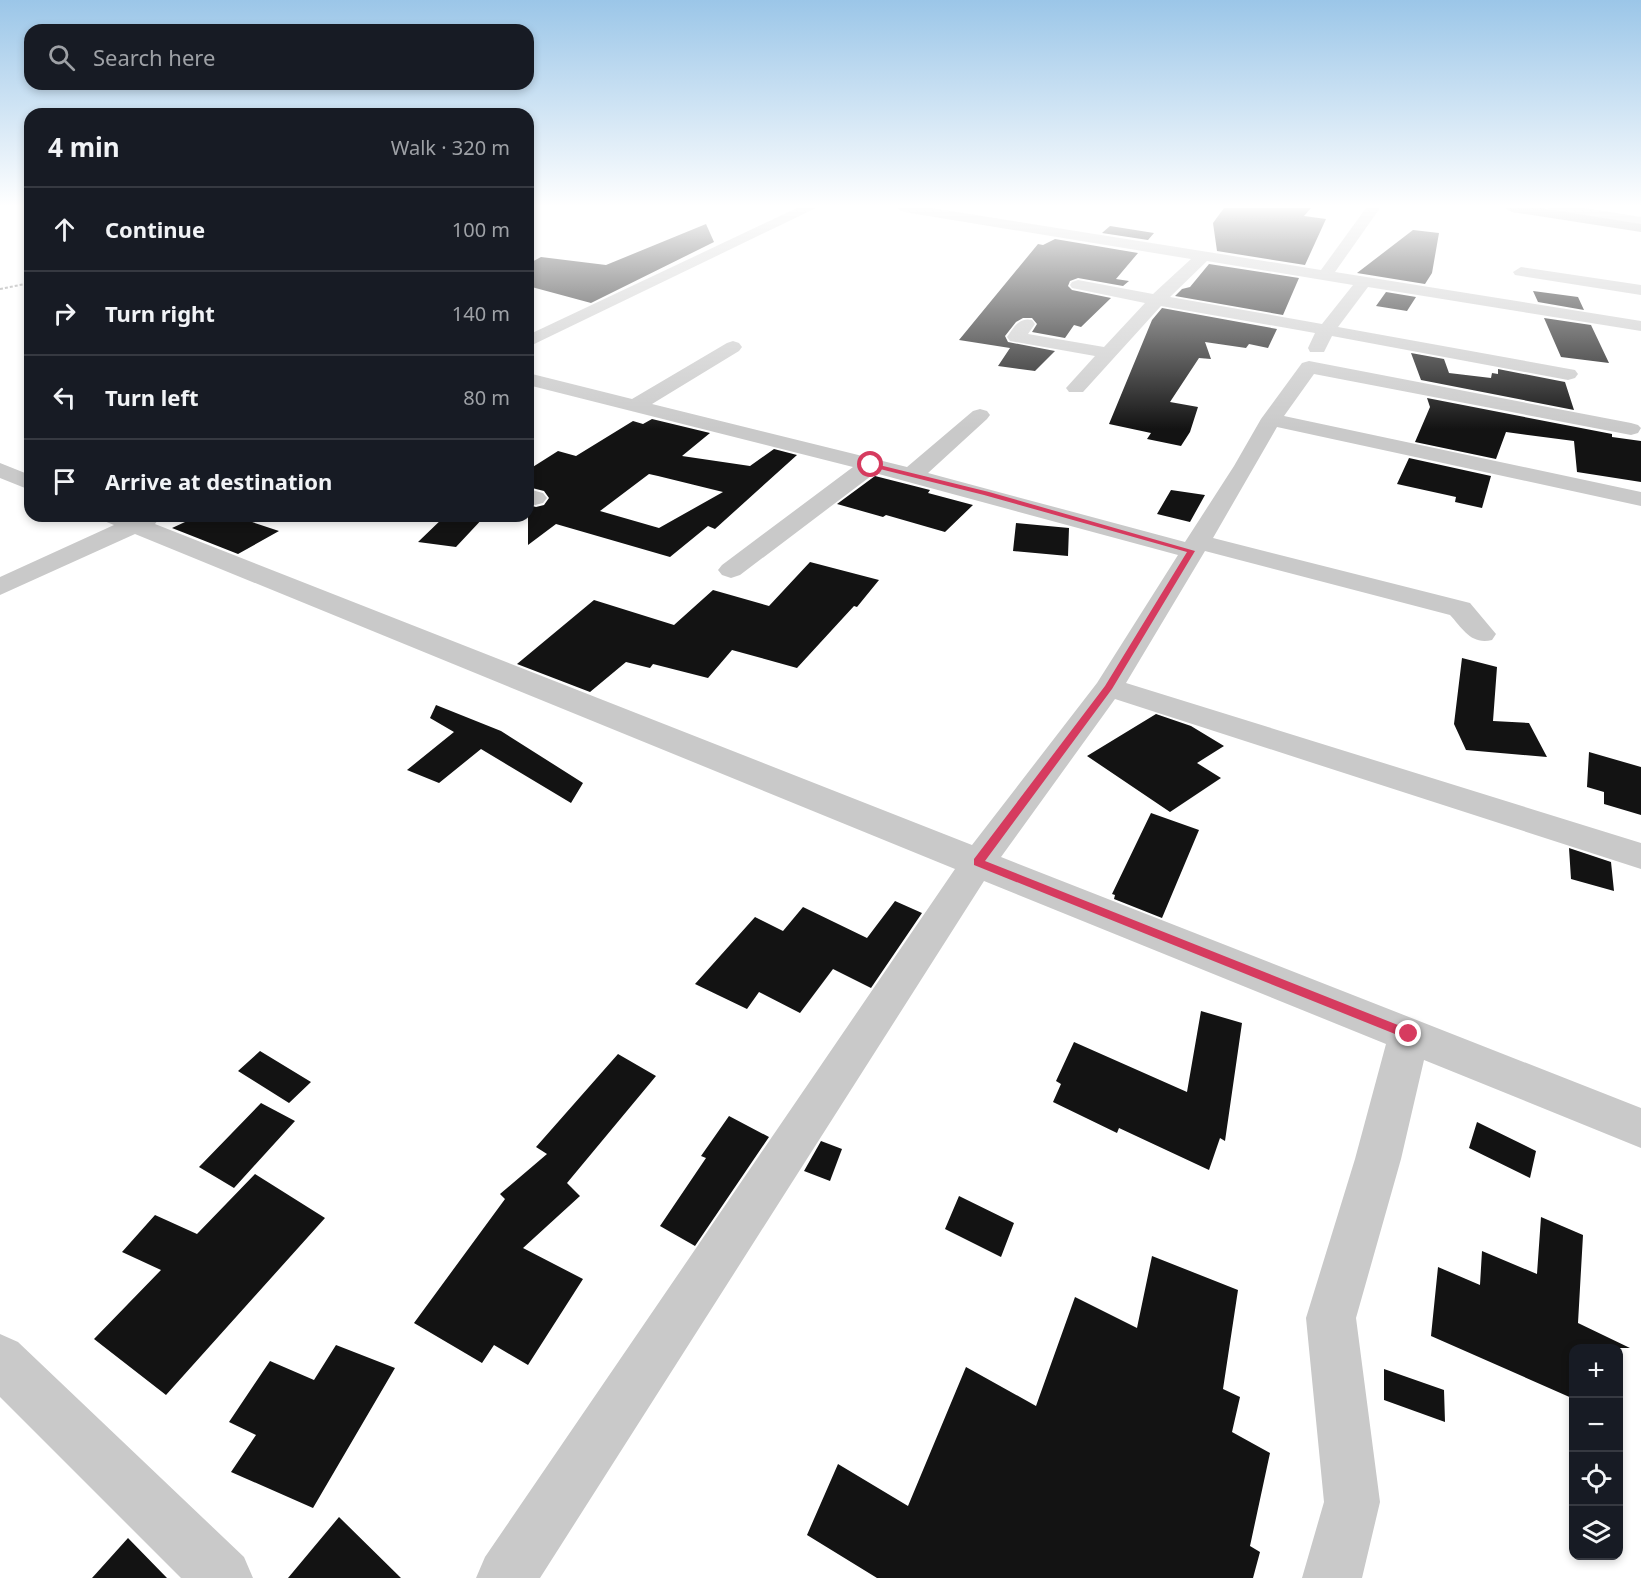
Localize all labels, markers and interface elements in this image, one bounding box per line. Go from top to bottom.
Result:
search box [24,24,534,90]
icon: search [45,41,78,74]
text: Search here [93,42,215,72]
text: 4 min [48,129,120,165]
text: Walk · 320 m [391,134,510,161]
icon: ahead [48,213,81,246]
text: Continue [105,214,205,244]
text: 100 m [452,216,510,243]
icon: right [48,297,81,330]
text: Turn right [105,298,215,328]
text: 140 m [452,300,510,327]
icon: left [48,381,81,414]
text: Turn left [105,382,199,412]
text: 80 m [463,384,510,411]
route start [857,451,883,477]
icon: arrive [48,465,81,498]
text: Arrive at destination [105,466,332,496]
route end [1395,1020,1421,1046]
map controls [1569,1344,1623,1560]
button: + [1569,1344,1623,1398]
button: − [1569,1398,1623,1452]
button: locate [1569,1452,1623,1506]
button: layers [1569,1506,1623,1560]

